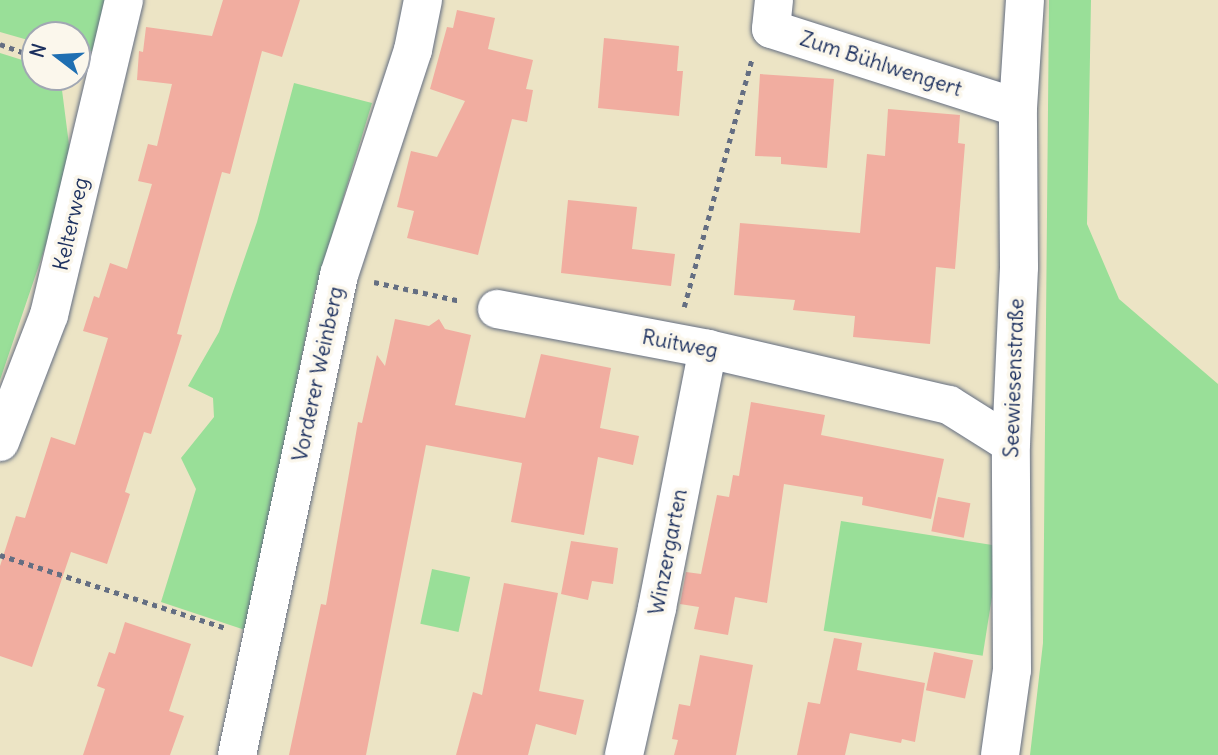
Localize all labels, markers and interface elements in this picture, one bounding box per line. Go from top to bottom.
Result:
north arrow [21,21,91,91]
street label: Zum Bühlwengert [797,26,965,102]
text: N [24,41,51,60]
street label: Kelterweg [48,175,94,273]
street label: Vorderer Weinberg [287,284,349,464]
street label: Seewiesenstraße [999,298,1029,458]
street label: Ruitweg [640,324,720,364]
street label: Winzergarten [643,487,693,617]

